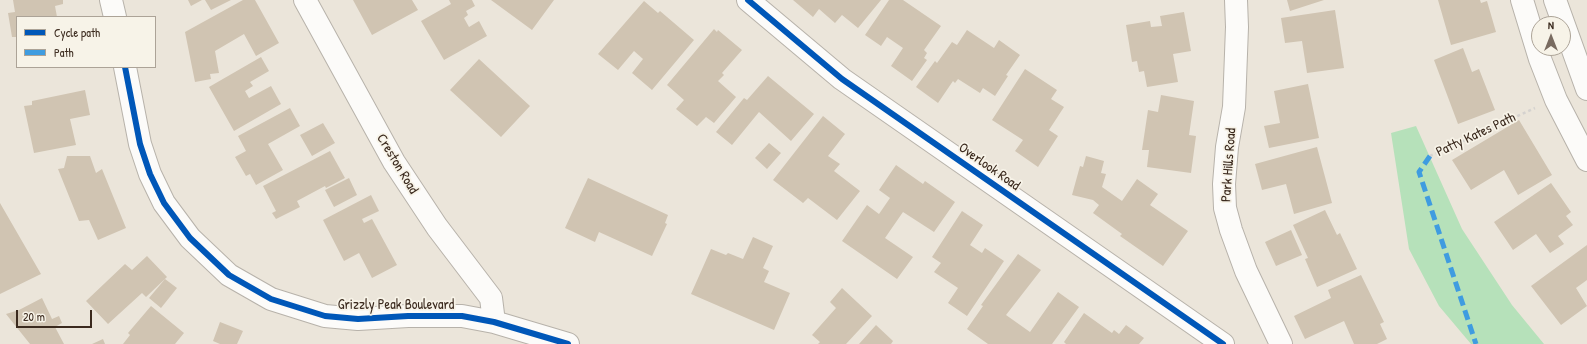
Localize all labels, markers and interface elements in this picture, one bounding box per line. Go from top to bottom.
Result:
legend [16,16,156,68]
north arrow [1531,16,1571,56]
text: N [1548,18,1554,32]
text: Cycle path [54,24,100,41]
text: Path [54,44,74,61]
street label: Patty Kates Path [1434,109,1518,161]
street label: Park Hills Road [1218,128,1240,202]
street label: Creston Road [373,131,421,197]
street label: Overlook Road [955,140,1023,194]
street label: Grizzly Peak Boulevard [338,297,454,313]
scale bar [18,302,94,328]
text: 20 m [23,308,45,325]

